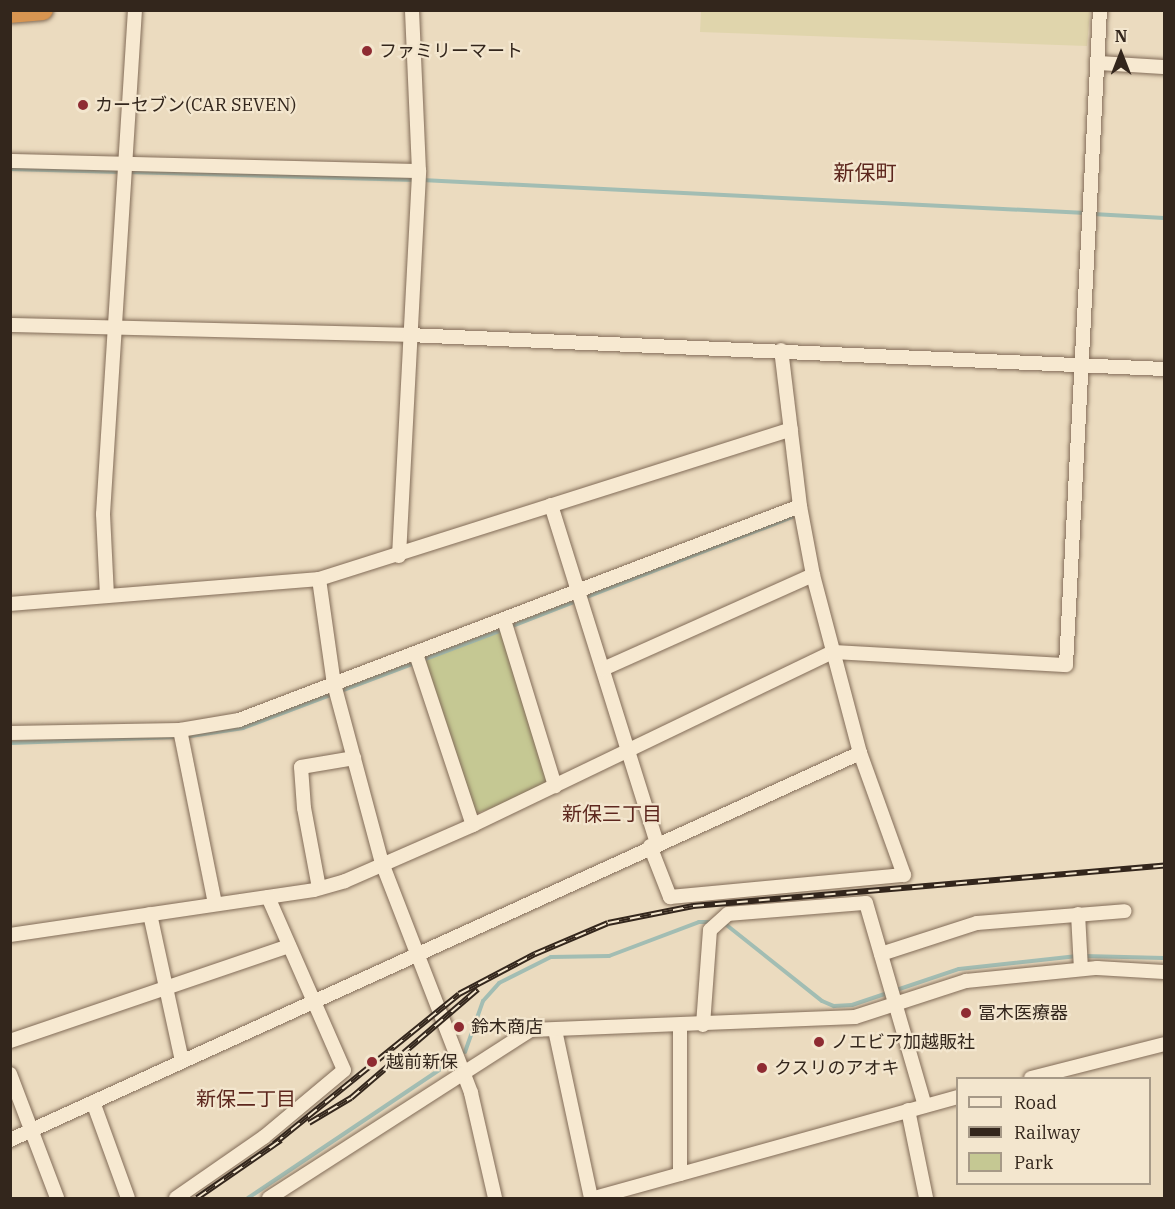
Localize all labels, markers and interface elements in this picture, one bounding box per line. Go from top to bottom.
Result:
north arrow [1091,24,1151,84]
text: N [1115,26,1127,46]
place label: ファミリーマート [379,40,523,62]
marker: ファミリーマート [360,44,374,58]
place label: カーセブン(CAR SEVEN) [95,94,296,116]
marker: カーセブン(CAR SEVEN) [76,98,90,112]
district label: 新保町 [834,159,896,185]
district label: 新保三丁目 [562,801,662,825]
place label: 冨木医療器 [978,1002,1068,1024]
marker: 冨木医療器 [959,1006,973,1020]
place label: 鈴木商店 [471,1016,543,1038]
marker: 鈴木商店 [452,1020,466,1034]
place label: ノエビア加越販社 [831,1031,975,1053]
marker: ノエビア加越販社 [812,1035,826,1049]
place label: 越前新保 [386,1051,458,1073]
marker: 越前新保 [363,1053,381,1071]
place label: クスリのアオキ [774,1057,900,1079]
marker: クスリのアオキ [755,1061,769,1075]
legend [956,1077,1151,1185]
district label: 新保二丁目 [196,1086,296,1110]
text: Road [1014,1091,1057,1114]
text: Railway [1014,1121,1080,1144]
text: Park [1014,1151,1053,1174]

